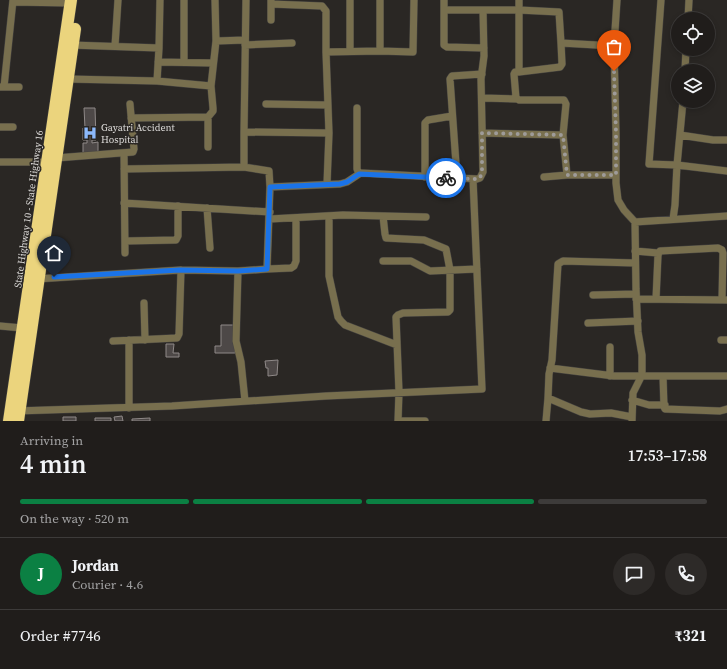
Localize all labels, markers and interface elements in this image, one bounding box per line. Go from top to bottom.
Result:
map controls [671,12,715,108]
button: locate [671,12,715,56]
pin [597,30,631,71]
icon: bag [603,36,625,58]
button: layers [671,64,715,108]
place label: Gayatri Accident Hospital [101,121,176,146]
hospital icon: Gayatri Accident Hospital [82,125,98,141]
street label: State Highway 10 - State Highway 16 [11,129,46,289]
courier [426,158,466,198]
icon: bike [435,167,457,189]
pin [37,236,71,277]
icon: home [43,242,65,264]
text: Arriving in [20,432,83,449]
text: 17:53–17:58 [628,445,707,466]
text: 4 min [20,446,87,482]
text: On the way · 520 m [20,510,129,527]
button: chat [613,553,655,595]
button: phone [665,553,707,595]
text: Jordan [72,555,119,576]
text: J [38,563,44,584]
text: Courier · 4.6 [72,576,143,593]
text: Order #7746 [20,625,101,646]
text: ₹321 [674,625,707,646]

